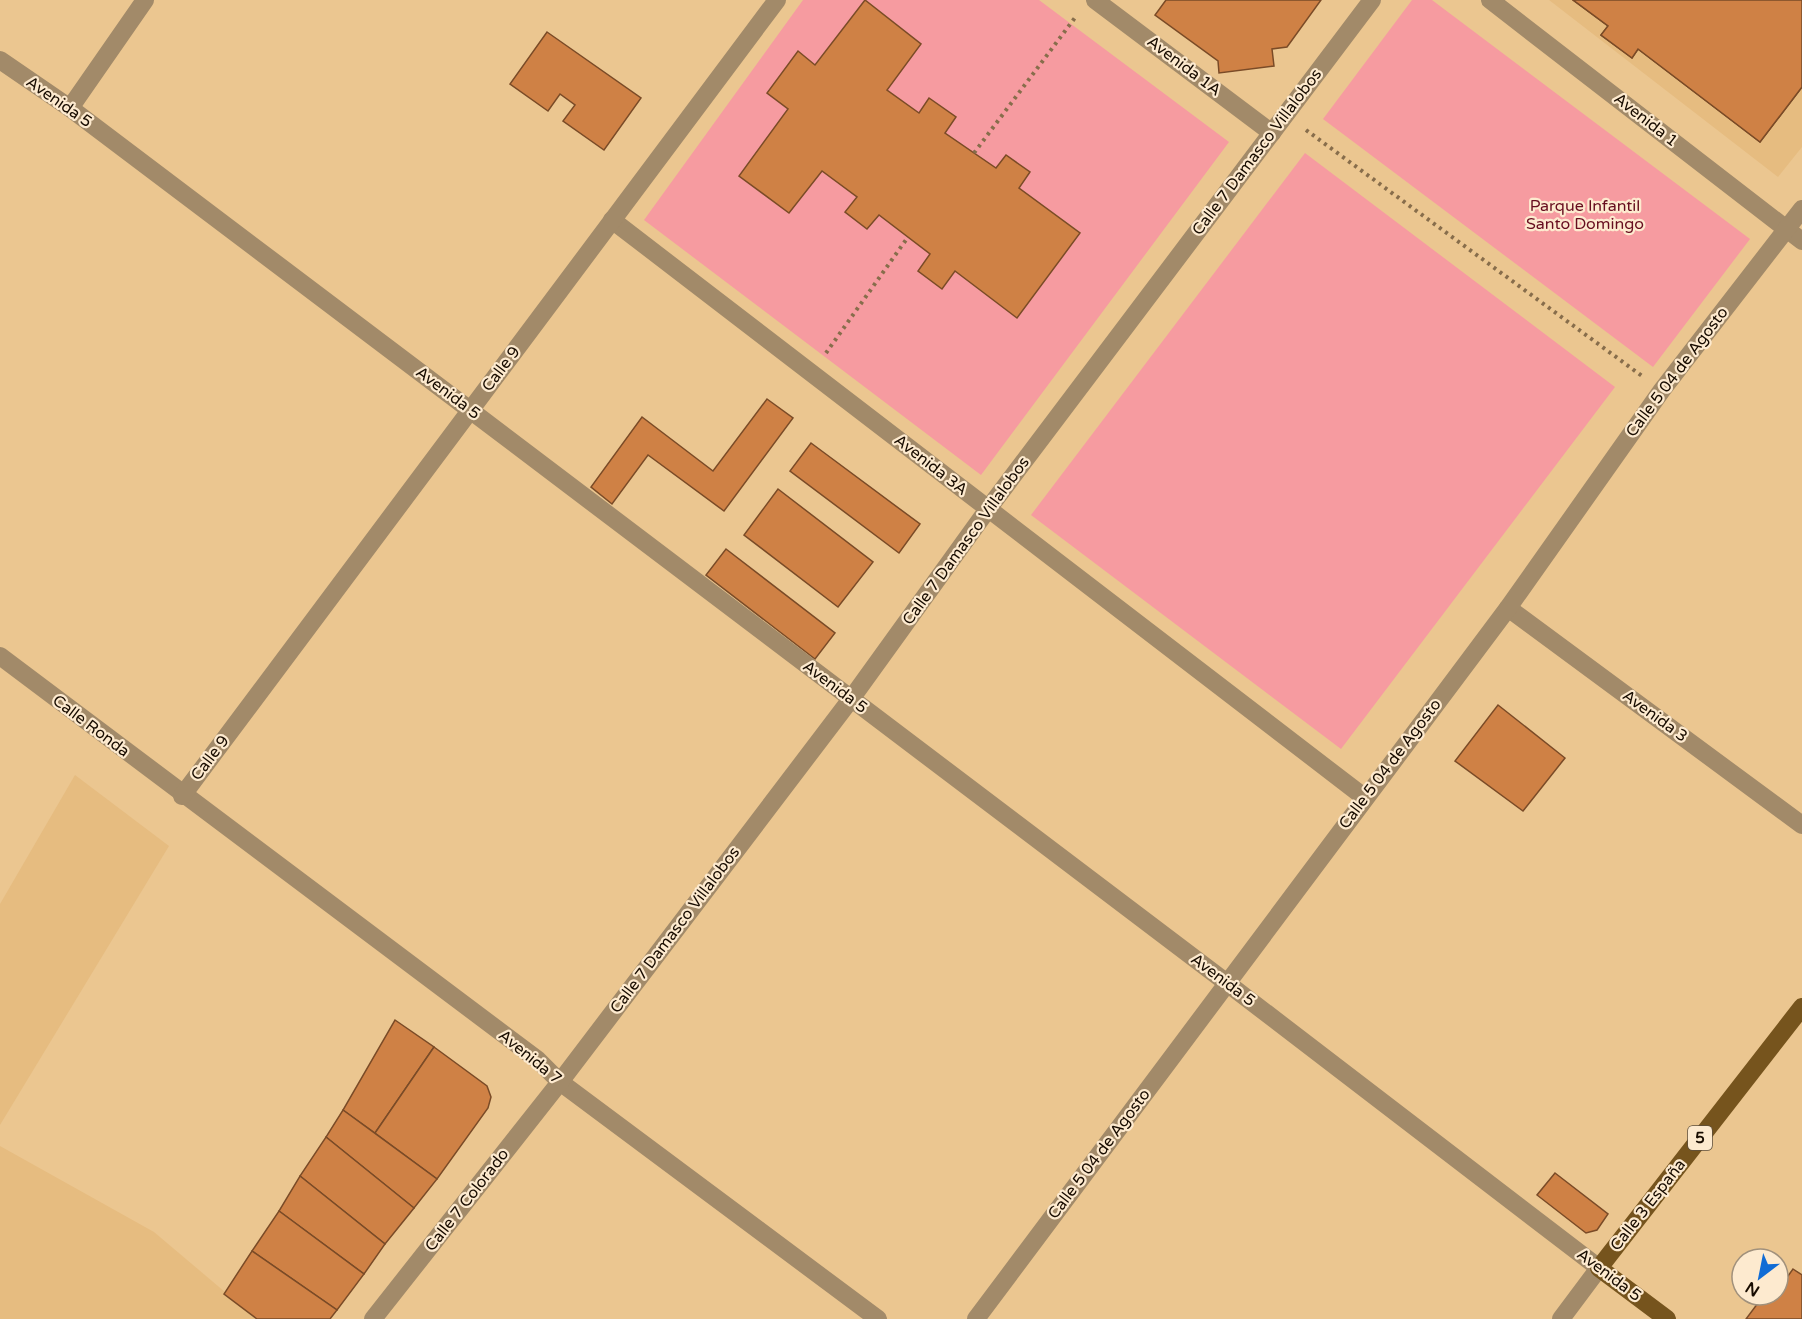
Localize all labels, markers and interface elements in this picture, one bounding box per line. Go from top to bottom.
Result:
street label: Avenida 1A [1143,32,1225,100]
street label: Calle 7 Damasco Villalobos [1188,65,1326,239]
street label: Avenida 5 [22,72,96,132]
street label: Avenida 1 [1610,89,1682,151]
park label: Parque Infantil Santo Domingo [1526,196,1644,234]
street label: Calle 5 04 de Agosto [1621,303,1733,441]
street label: Calle 9 [478,342,524,396]
street label: Avenida 5 [412,362,484,424]
street label: Avenida 3A [890,430,972,500]
street label: Calle 7 Damasco Villalobos [898,453,1034,629]
street label: Avenida 5 [799,656,871,718]
street label: Avenida 3 [1618,686,1692,746]
street label: Calle Ronda [49,691,133,761]
street label: Calle 5 04 de Agosto [1334,695,1446,833]
street label: Calle 9 [187,731,233,785]
street label: Calle 7 Damasco Villalobos [606,843,744,1017]
street label: Avenida 5 [1187,949,1259,1011]
street label: Avenida 7 [494,1025,566,1089]
street label: Calle 5 04 de Agosto [1043,1085,1155,1223]
road number: 5 [1688,1126,1712,1150]
street label: Calle 7 Colorado [421,1145,513,1255]
street label: Calle 3 España [1606,1155,1690,1255]
street label: Avenida 5 [1573,1244,1645,1306]
north arrow [1730,1247,1790,1307]
text: N [1742,1277,1763,1301]

